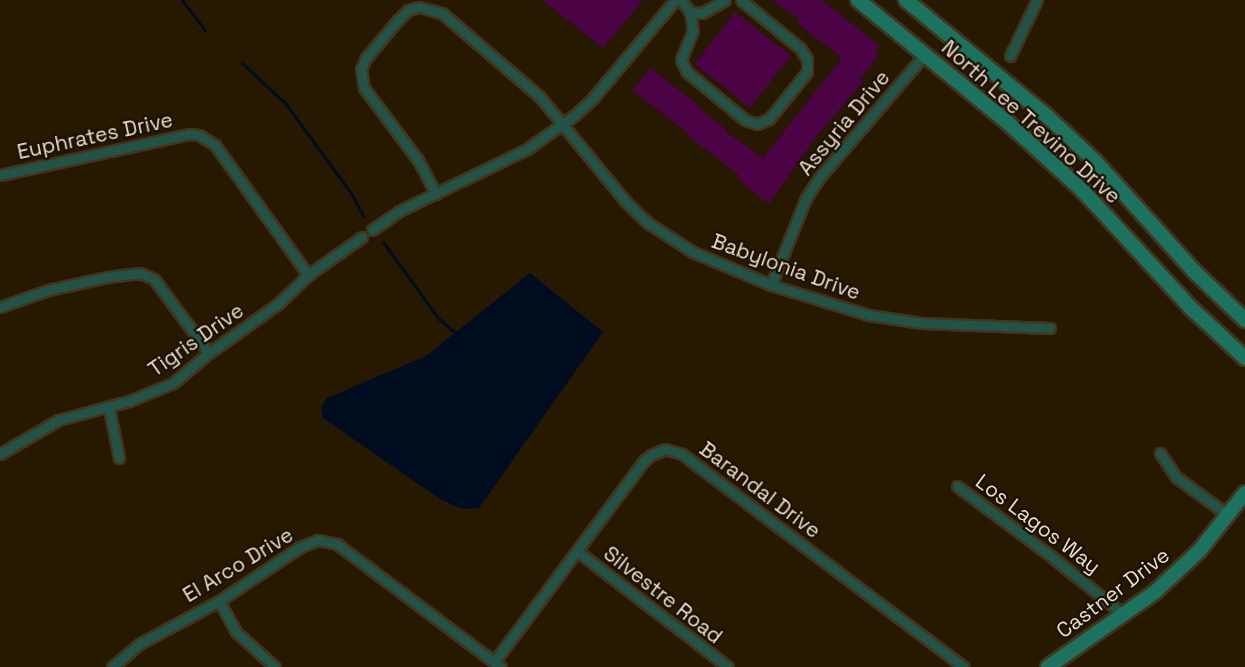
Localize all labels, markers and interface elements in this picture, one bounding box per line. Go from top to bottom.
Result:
street label: North Lee Trevino Drive [936,35,1126,209]
street label: Assyria Drive [793,65,895,181]
street label: Euphrates Drive [15,107,175,165]
street label: Babylonia Drive [708,228,864,306]
street label: Tigris Drive [143,298,249,382]
street label: Barandal Drive [695,436,825,544]
street label: Los Lagos Way [971,469,1105,579]
street label: El Arco Drive [178,522,298,608]
street label: Silvestre Road [599,541,727,649]
street label: Castner Drive [1052,542,1174,644]

